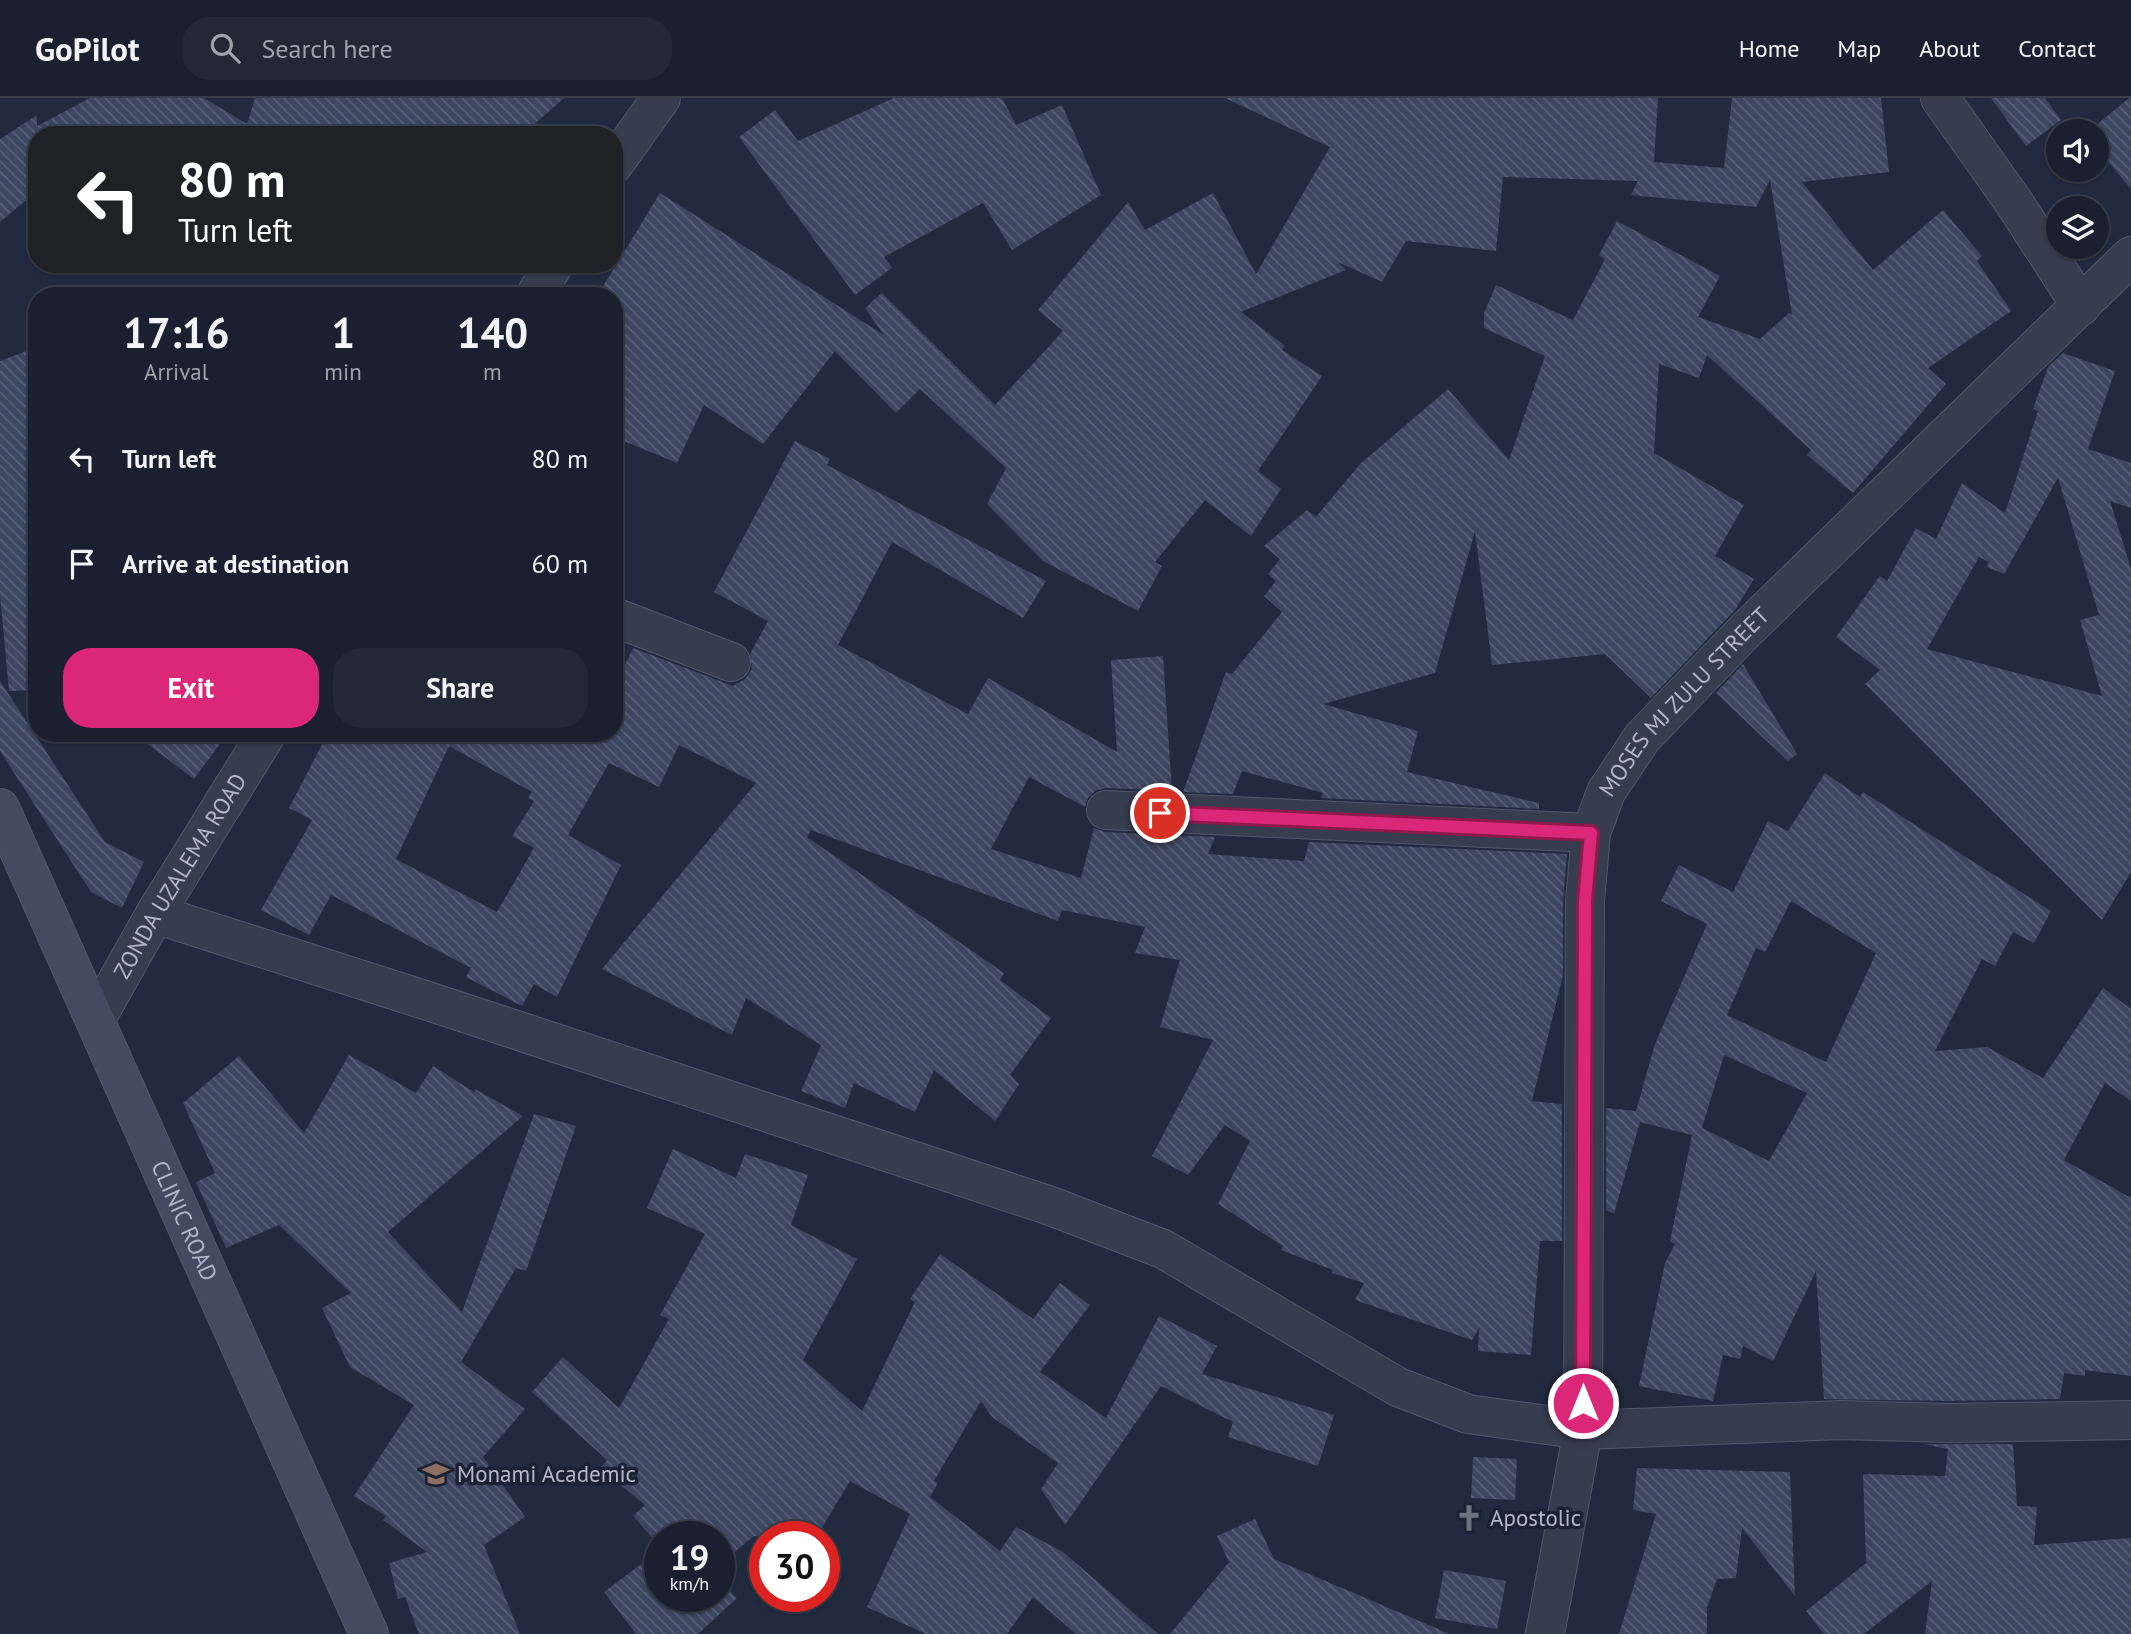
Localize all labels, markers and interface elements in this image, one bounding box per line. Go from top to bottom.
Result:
search box [182,17,672,80]
text: GoPilot [35,27,140,70]
icon: search [206,29,244,67]
text: Search here [262,32,393,65]
text: Home [1739,33,1799,64]
text: Map [1837,33,1881,64]
text: About [1919,33,1980,64]
text: Contact [2018,33,2096,64]
map controls [2046,119,2109,259]
button: sound [2046,119,2109,182]
text: 80 m [178,147,285,211]
icon: left [63,154,154,245]
button: layers [2046,196,2109,259]
text: Turn left [178,209,293,251]
text: 17:16 [123,305,229,360]
text: 1 [331,305,355,360]
text: 140 [457,305,528,360]
text: Arrival [144,357,208,386]
text: min [324,357,362,386]
text: m [483,357,502,386]
icon: left [63,440,101,478]
text: Turn left [122,442,216,475]
text: 80 m [532,442,588,475]
icon: arrive [63,545,101,583]
text: Arrive at destination [122,547,349,580]
text: 60 m [532,547,588,580]
street label: MOSES MJ ZULU STREET [1592,600,1775,802]
button: Exit [63,648,319,728]
button: Share [333,648,588,728]
street label: ZONDA UZALEMA ROAD [107,768,253,983]
pin [1130,783,1190,843]
icon: arrive [1141,794,1179,832]
street label: CLINIC ROAD [145,1156,224,1285]
position arrow [1546,1366,1620,1440]
school or university icon: Monami Academic [421,1459,451,1489]
place label: Monami Academic [457,1459,636,1488]
church icon: Apostolic [1454,1503,1484,1533]
place label: Apostolic [1490,1503,1581,1532]
speed limit sign: 30 [749,1521,840,1612]
text: 19 [670,1534,709,1580]
text: km/h [670,1572,709,1595]

